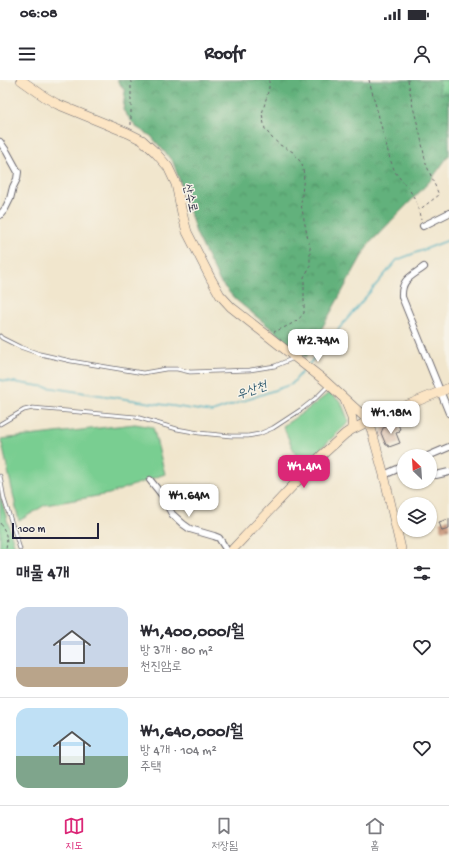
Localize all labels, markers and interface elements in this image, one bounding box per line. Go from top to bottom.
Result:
text: 06:08 [20,5,58,23]
icon: menu [16,43,38,65]
icon: person [411,43,433,65]
text: Roofr [205,44,245,65]
street label: 산수로 [179,183,200,214]
pin: ₩2.74M [285,329,351,363]
text: ₩2.74M [297,334,339,349]
water label: 우산천 [235,378,271,404]
pin: ₩1.18M [358,401,424,435]
text: ₩1.18M [371,406,411,421]
north arrow [397,449,437,489]
map controls [397,449,437,537]
pin: ₩1.4M [276,455,332,489]
text: ₩1.4M [287,460,321,475]
pin: ₩1.64M [156,484,222,518]
text: ₩1.64M [169,489,209,504]
button: layers [397,497,437,537]
scale bar [12,521,99,540]
text: 100 m [18,524,45,536]
icon: filters [411,562,433,584]
text: 매물 4개 [16,565,69,585]
icon: home [48,623,96,671]
text: ₩1,400,000/월 [140,623,244,643]
icon: heart [411,636,433,658]
text: 방 3개 · 80 m² [140,644,213,659]
text: 천진암로 [140,660,182,675]
text: ₩1,640,000/월 [140,723,243,743]
icon: home [48,724,96,772]
icon: heart [411,737,433,759]
text: 방 4개 · 104 m² [140,744,217,759]
text: 주택 [140,760,161,775]
tab: 지도 [63,815,85,853]
tab: 저장됨 [211,815,238,853]
tab: 홈 [364,815,386,853]

